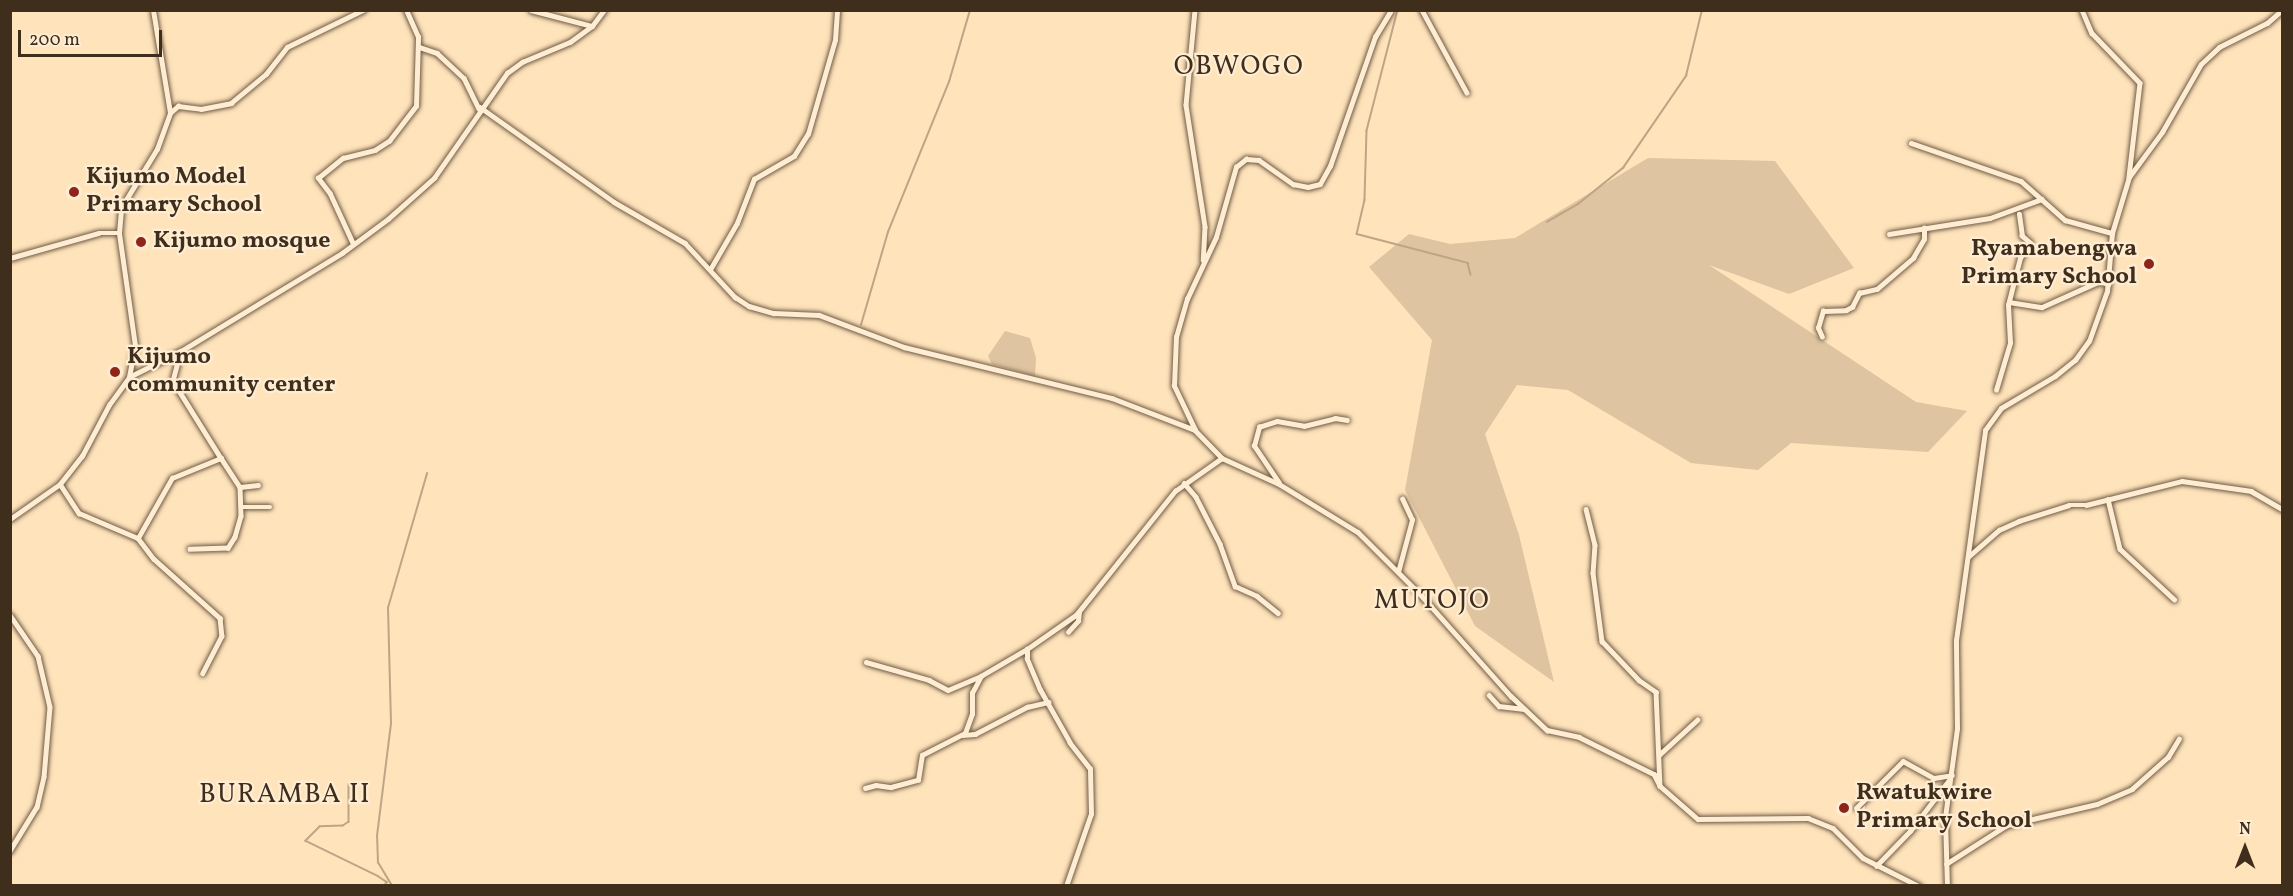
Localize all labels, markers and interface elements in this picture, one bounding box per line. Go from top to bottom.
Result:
scale bar [21,18,165,56]
text: 200 m [29,28,80,53]
district label: OBWOGO [1174,52,1304,84]
place label: Kijumo Model Primary School [86,164,262,220]
marker: Kijumo Model Primary School [67,185,81,199]
place label: Kijumo mosque [153,228,331,256]
marker: Kijumo mosque [134,235,148,249]
place label: Ryamabengwa Primary School [1961,236,2137,292]
marker: Ryamabengwa Primary School [2142,257,2156,271]
place label: Kijumo community center [127,344,336,400]
marker: Kijumo community center [108,365,122,379]
district label: MUTOJO [1374,586,1490,618]
district label: BURAMBA II [199,780,371,812]
place label: Rwatukwire Primary School [1856,780,2032,836]
marker: Rwatukwire Primary School [1837,801,1851,815]
north arrow [2215,818,2275,878]
text: N [2239,819,2251,841]

